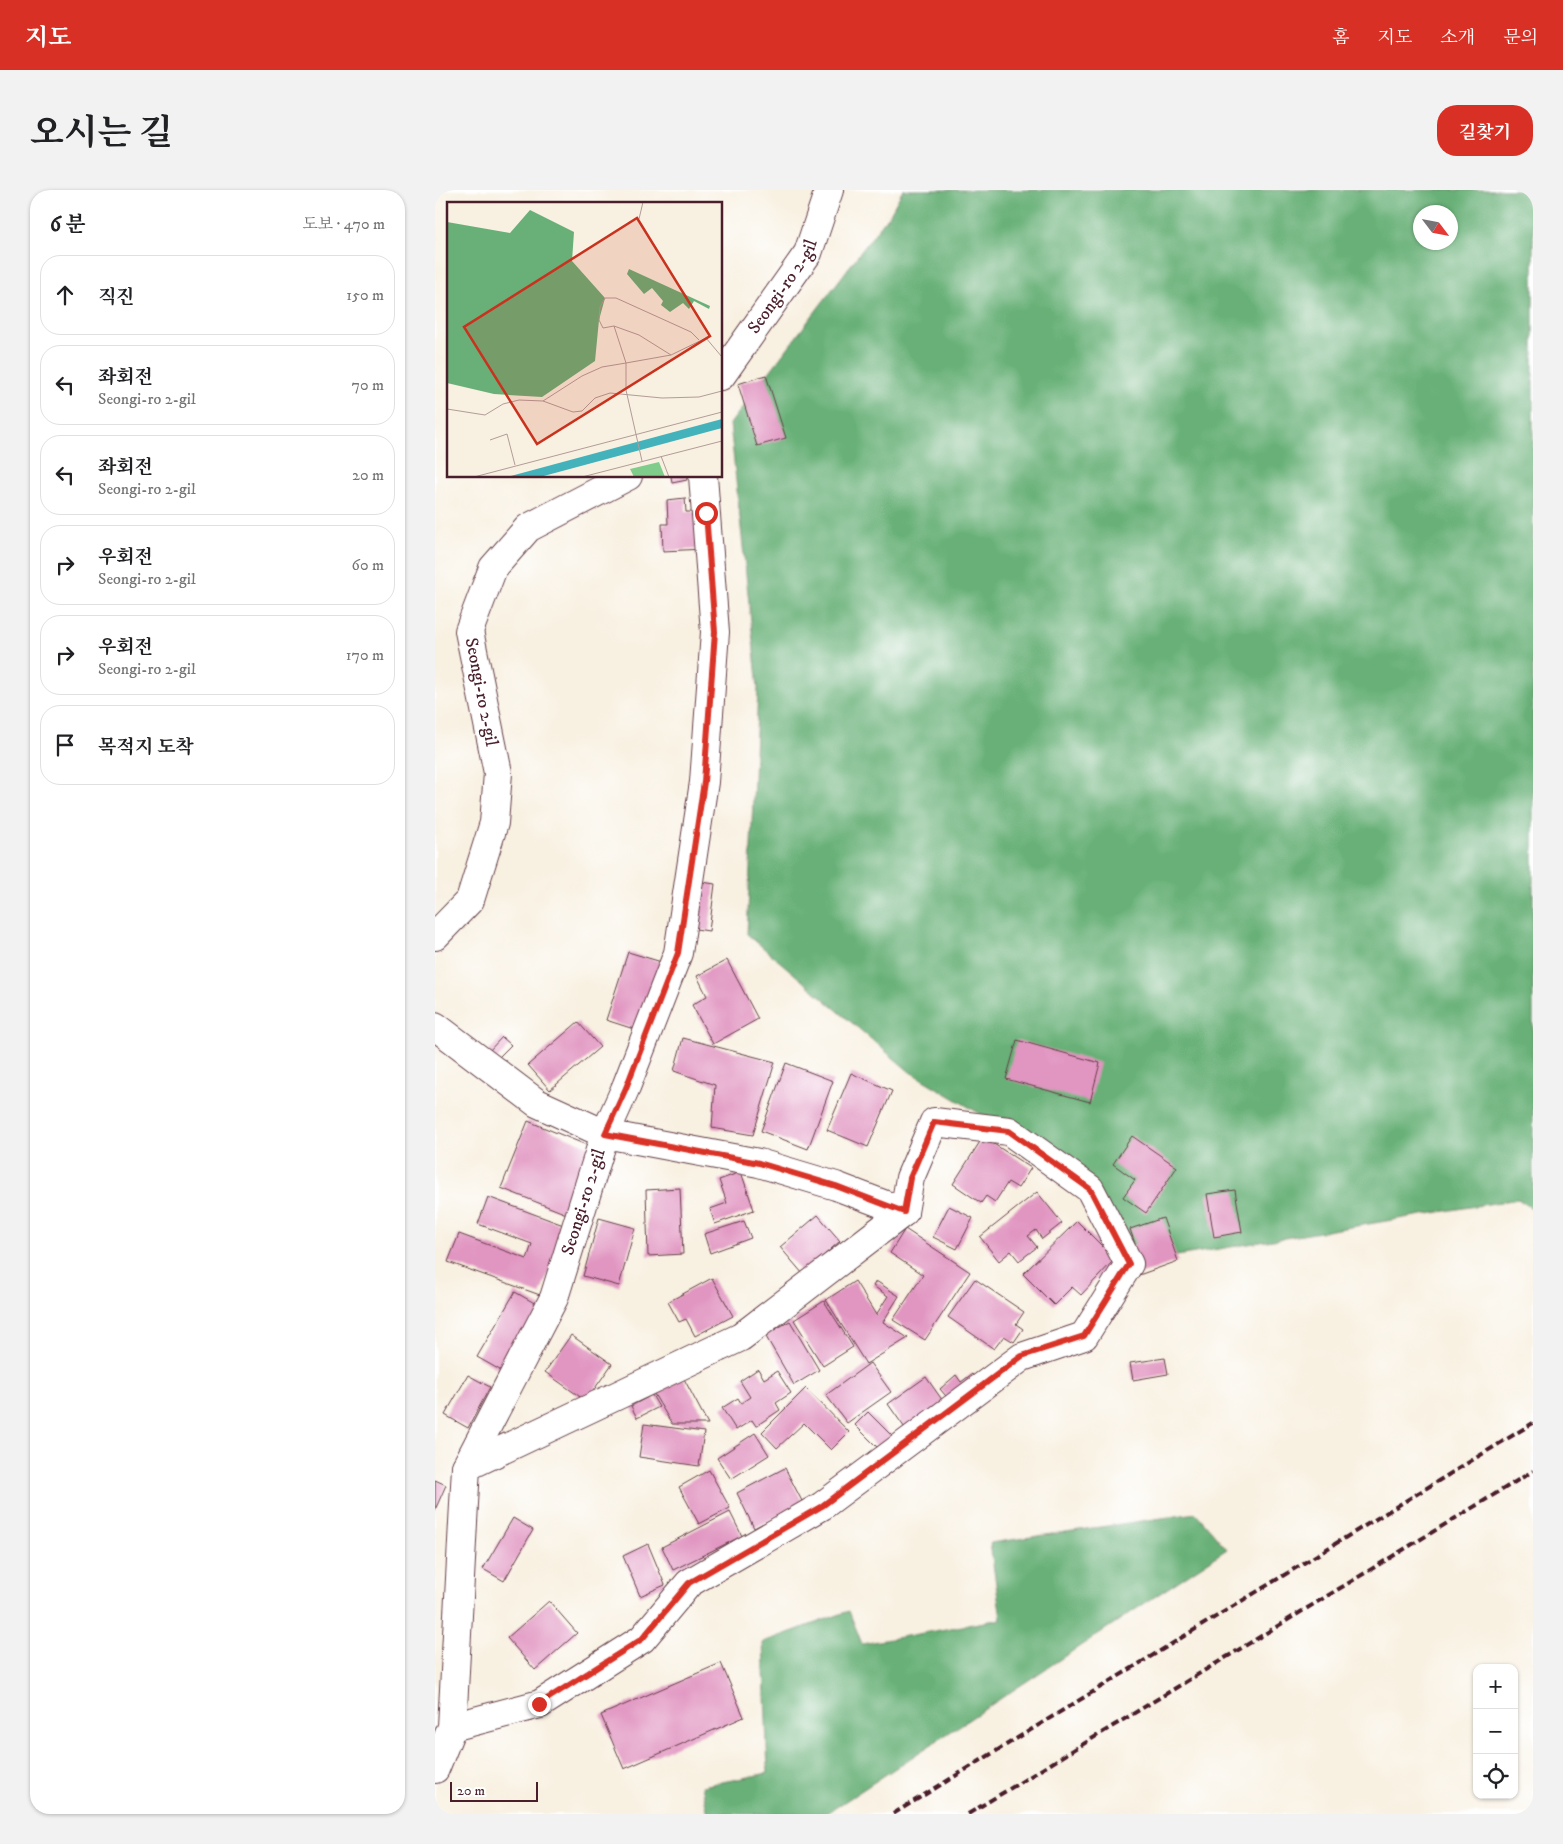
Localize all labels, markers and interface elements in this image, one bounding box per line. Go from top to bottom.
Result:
text: 지도 [25,23,71,53]
text: 홈 [1332,27,1350,49]
text: 지도 [1378,27,1412,49]
text: 소개 [1440,27,1475,49]
text: 문의 [1503,27,1538,49]
button: 길찾기 [1437,105,1533,156]
text: 오시는 길 [30,112,173,156]
inset map [447,202,723,478]
north arrow [1413,205,1458,250]
text: 6 분 [50,212,86,238]
text: 도보 · 470 m [302,214,385,234]
street label: Seongi-ro 2-gil [743,236,823,338]
icon: ahead [51,281,79,309]
text: 150 m [346,285,384,305]
text: 직진 [98,286,135,309]
text: 좌회전 [98,366,153,389]
icon: left [51,371,79,399]
text: 70 m [352,375,384,395]
text: Seongi-ro 2-gil [98,389,196,409]
text: 좌회전 [98,456,153,479]
icon: left [51,461,79,489]
text: 20 m [352,465,384,485]
text: Seongi-ro 2-gil [98,479,196,499]
route start [695,502,718,525]
text: 우회전 [98,546,153,569]
icon: right [51,551,79,579]
text: 60 m [352,555,384,575]
text: Seongi-ro 2-gil [98,569,196,589]
text: 우회전 [98,636,153,659]
street label: Seongi-ro 2-gil [460,636,502,749]
icon: right [51,641,79,669]
text: 170 m [346,645,384,665]
text: Seongi-ro 2-gil [98,659,196,679]
icon: arrive [51,731,79,759]
text: 목적지 도착 [98,736,194,759]
street label: Seongi-ro 2-gil [557,1146,611,1258]
map controls [1473,1664,1518,1799]
button: + [1473,1664,1518,1709]
route end [528,1693,551,1716]
button: − [1473,1709,1518,1754]
button: locate [1473,1754,1518,1799]
scale bar [450,1779,537,1802]
text: 20 m [457,1782,485,1800]

